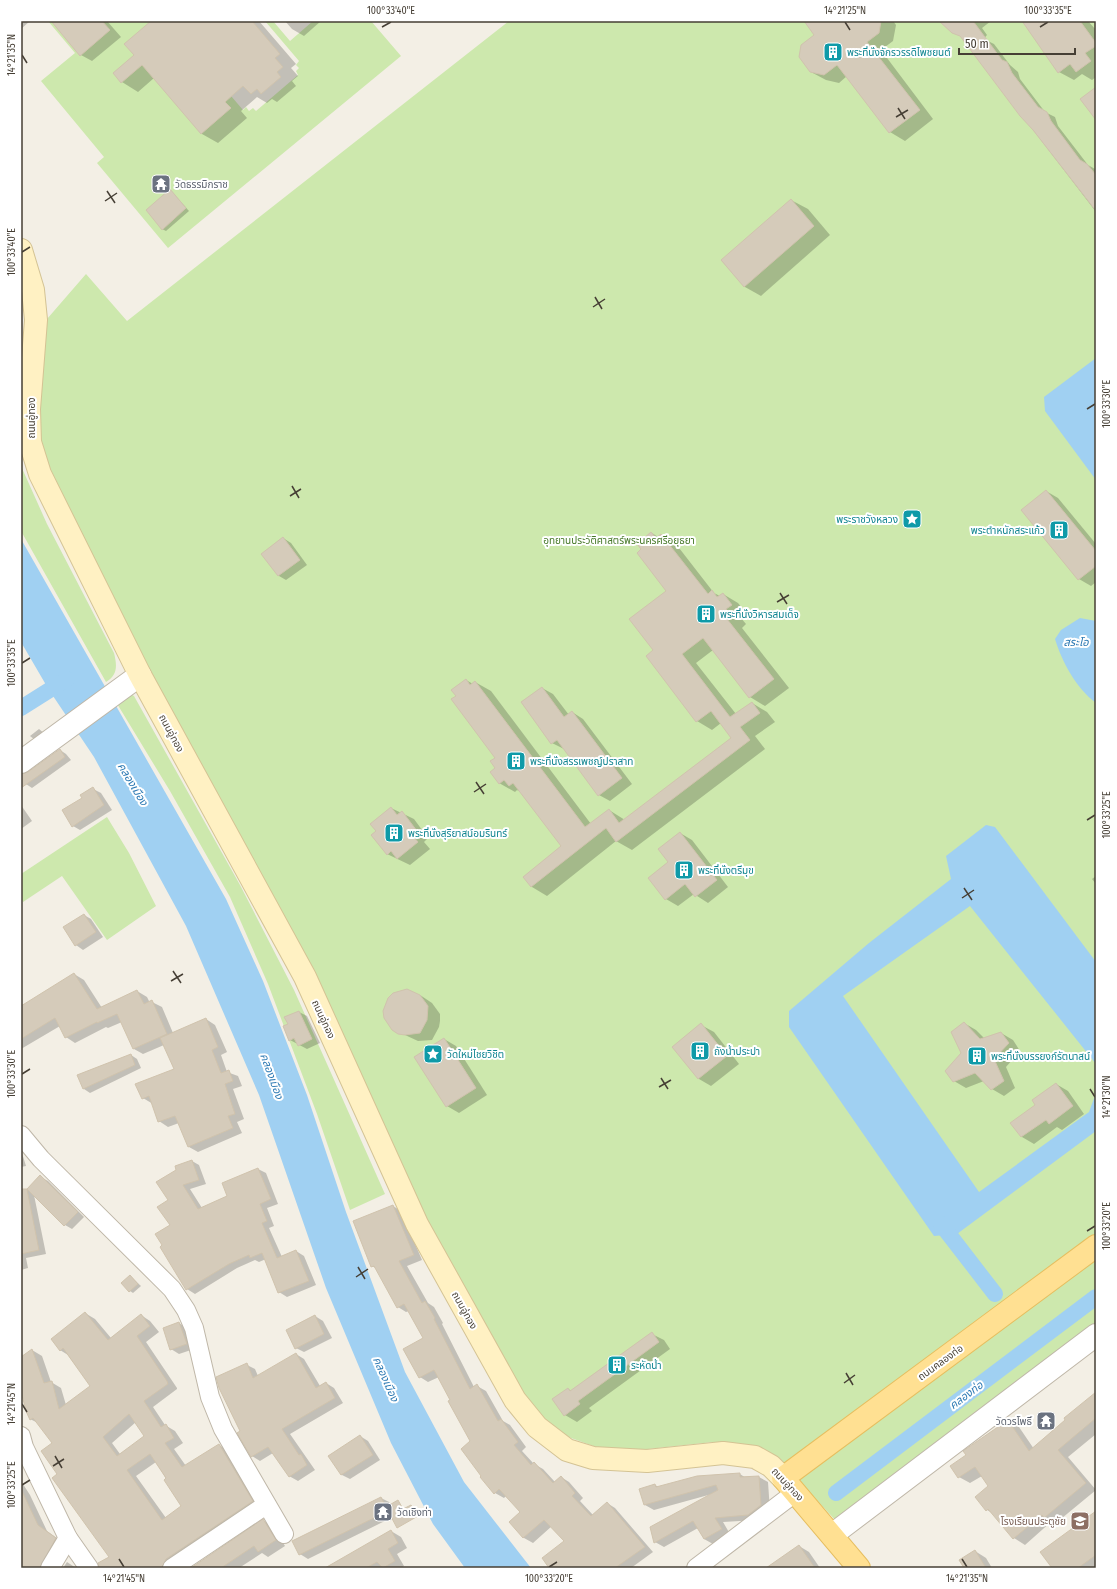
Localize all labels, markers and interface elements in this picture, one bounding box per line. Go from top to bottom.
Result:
text: 100°33'40"E [367,5,415,17]
text: 14°21'25"N [824,5,866,17]
text: 100°33'35"E [1024,5,1072,17]
scale bar [959,30,1075,56]
text: 14°21'35"N [6,34,18,76]
text: 50 m [965,37,989,51]
building icon: พระที่นั่งจักรวรรดิไพชยนต์ [822,41,844,63]
place label: พระที่นั่งจักรวรรดิไพชยนต์ [847,45,951,59]
temple icon: วัดธรรมิกราช [150,173,172,195]
place label: วัดธรรมิกราช [175,179,228,191]
text: 100°33'40"E [6,228,18,276]
text: 100°33'30"E [1101,380,1113,428]
street label: ถนนอู่ทอง [25,397,38,439]
place icon: พระราชวังหลวง [901,508,923,530]
place label: พระราชวังหลวง [836,514,898,526]
building icon: พระตำหนักสระแก้ว [1048,519,1070,541]
place label: พระตำหนักสระแก้ว [971,525,1045,537]
park label: อุทยานประวัติศาสตร์พระนครศรีอยุธยา [543,535,695,547]
building icon: พระที่นั่งวิหารสมเด็จ [695,603,717,625]
place label: พระที่นั่งวิหารสมเด็จ [720,607,799,621]
water label: สระโอ [1064,636,1089,649]
text: 100°33'35"E [6,639,18,687]
street label: ถนนอู่ทอง [156,712,187,754]
building icon: พระที่นั่งสรรเพชญ์ปราสาท [505,750,527,772]
place label: พระที่นั่งสรรเพชญ์ปราสาท [530,754,633,768]
water label: คลองเมือง [115,761,151,809]
text: 100°33'25"E [1101,791,1113,839]
building icon: พระที่นั่งสุริยาสน์อมรินทร์ [383,822,405,844]
place label: พระที่นั่งสุริยาสน์อมรินทร์ [408,826,508,840]
building icon: พระที่นั่งตรีมุข [673,859,695,881]
place label: พระที่นั่งตรีมุข [698,863,754,877]
street label: ถนนอู่ทอง [309,998,338,1041]
building icon: ถังน้ำประปา [689,1040,711,1062]
place icon: วัดใหม่ไชยวิชิต [422,1043,444,1065]
place label: ถังน้ำประปา [714,1044,760,1058]
building icon: พระที่นั่งบรรยงก์รัตนาสน์ [966,1045,988,1067]
place label: วัดใหม่ไชยวิชิต [447,1048,504,1061]
place label: พระที่นั่งบรรยงก์รัตนาสน์ [991,1049,1090,1063]
text: 100°33'30"E [6,1050,18,1098]
water label: คลองเมือง [257,1052,286,1102]
text: 14°21'30"N [1101,1075,1113,1119]
text: 100°33'20"E [1101,1202,1113,1250]
street label: ถนนอู่ทอง [449,1289,480,1331]
street label: ถนนคลองท่อ [915,1341,966,1383]
building icon: ระหัดน้ำ [606,1354,628,1376]
water label: คลองเมือง [370,1355,402,1405]
place label: ระหัดน้ำ [631,1358,661,1372]
water label: คลองท่อ [947,1378,986,1412]
text: 14°21'45"N [6,1383,18,1425]
temple icon: วัดวรโพธิ์ [1035,1410,1057,1432]
place label: วัดวรโพธิ์ [996,1416,1032,1428]
text: 100°33'25"E [6,1461,18,1509]
street label: ถนนอู่ทอง [769,1465,806,1504]
temple icon: วัดเชิงท่า [372,1501,394,1523]
place label: วัดเชิงท่า [397,1506,432,1519]
school or university icon: โรงเรียนประตูชัย [1069,1510,1091,1532]
place label: โรงเรียนประตูชัย [1001,1516,1066,1528]
text: 14°21'45"N [103,1573,145,1585]
text: 100°33'20"E [525,1573,573,1585]
text: 14°21'35"N [946,1573,988,1585]

